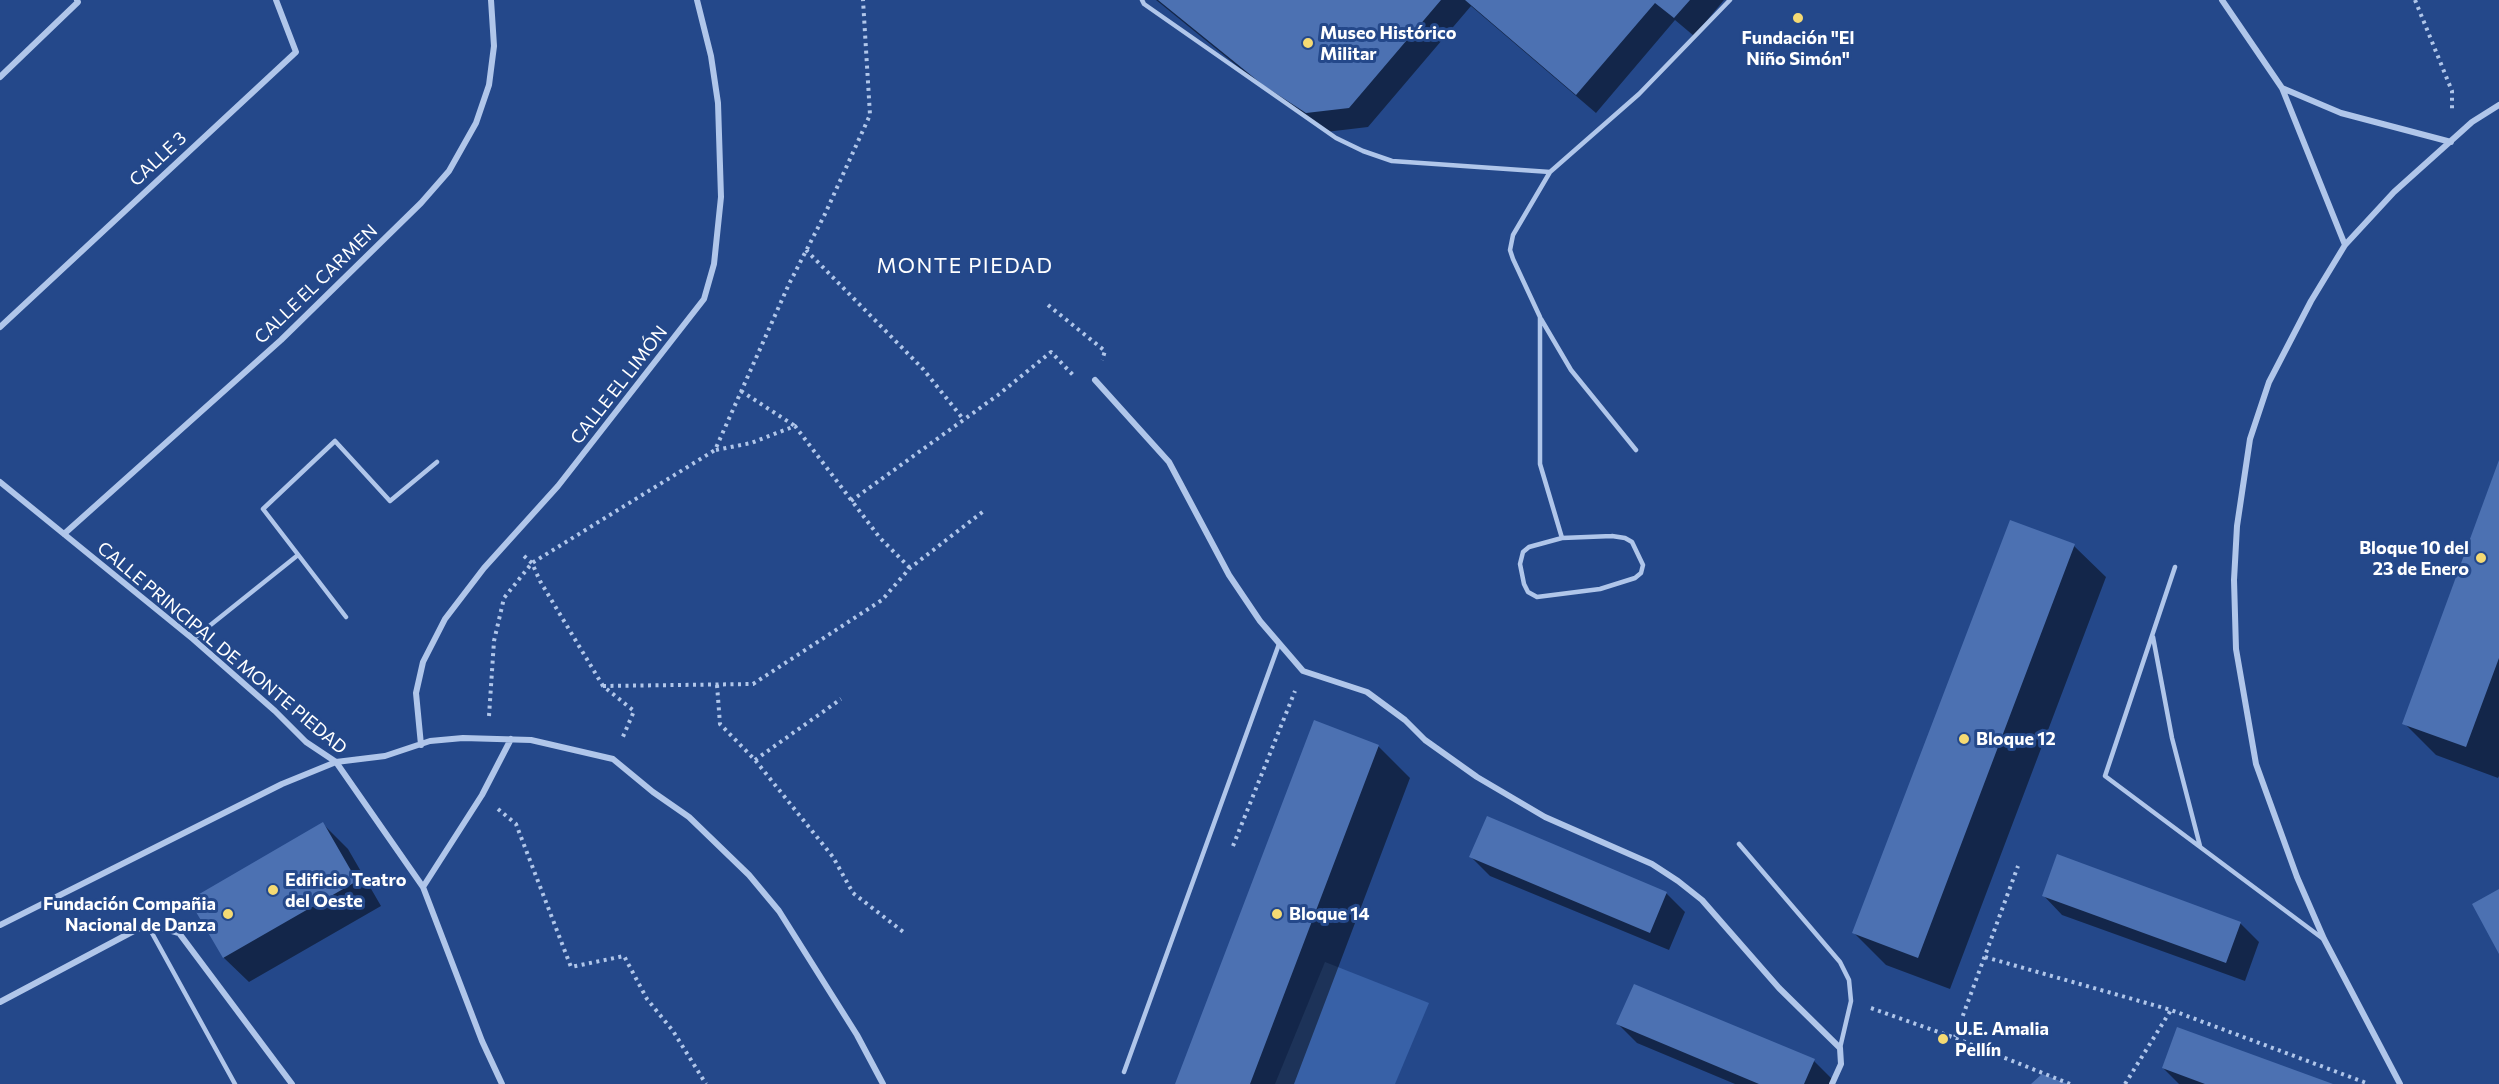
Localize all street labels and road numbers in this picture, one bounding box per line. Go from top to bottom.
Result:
street label: CALLE 3 [125,127,191,191]
street label: CALLE EL CARMEN [250,220,382,348]
street label: CALLE EL LIMÓN [566,321,672,449]
street label: CALLE PRINCIPAL DE MONTE PIEDAD [93,537,351,759]

